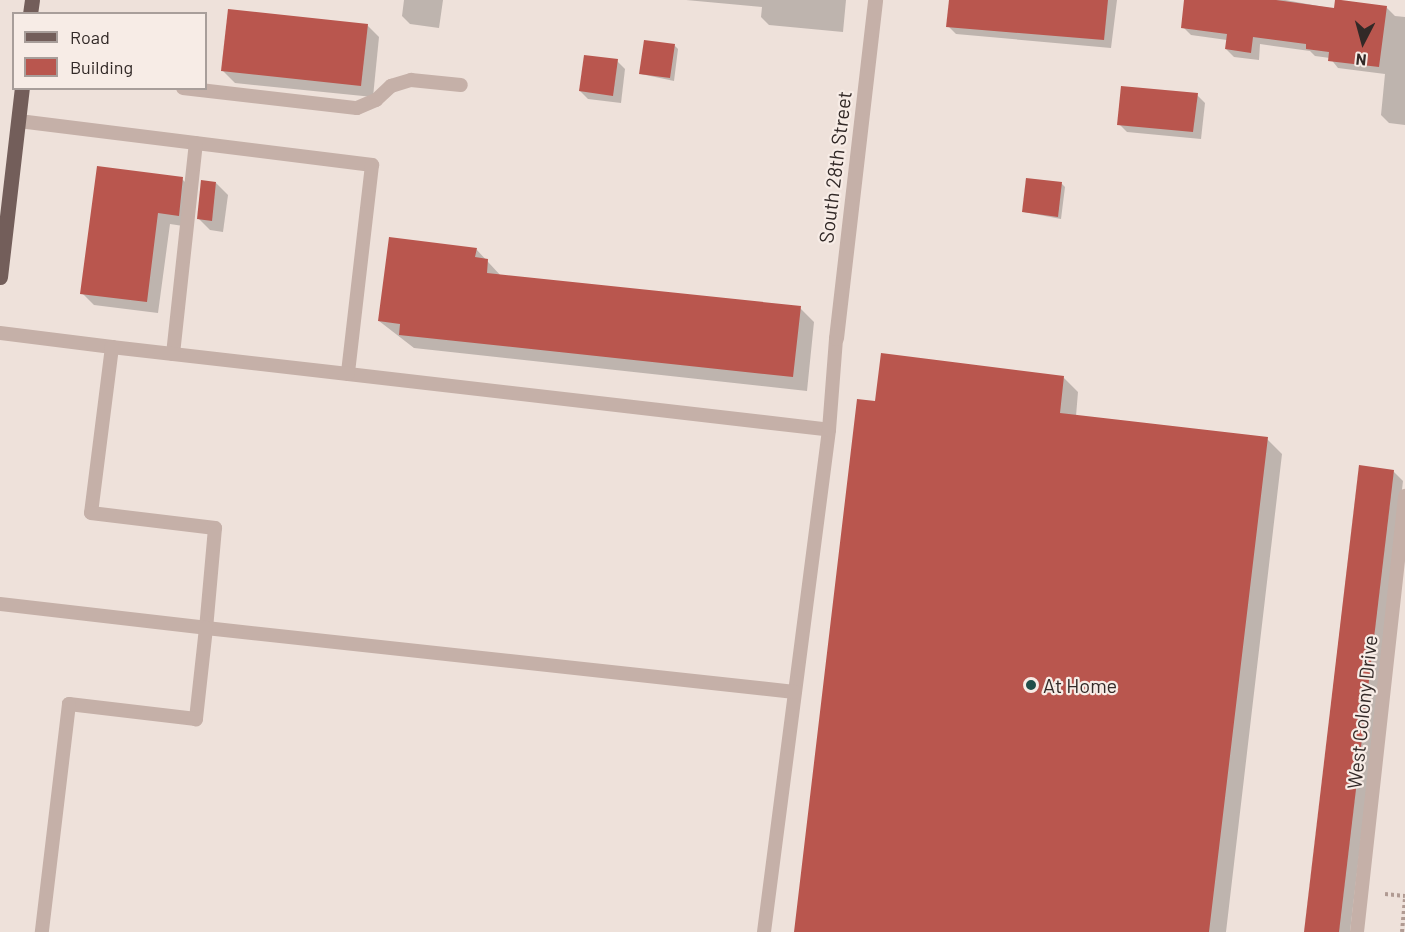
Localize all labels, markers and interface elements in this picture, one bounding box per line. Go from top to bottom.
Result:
legend [12,12,207,90]
north arrow [1333,12,1393,72]
text: Road [70,26,110,48]
text: N [1355,50,1367,70]
text: Building [70,56,133,78]
street label: South 28th Street [814,90,856,244]
street label: West Colony Drive [1342,634,1382,790]
place label: At Home [1043,673,1117,697]
marker: At Home [1024,678,1038,692]

